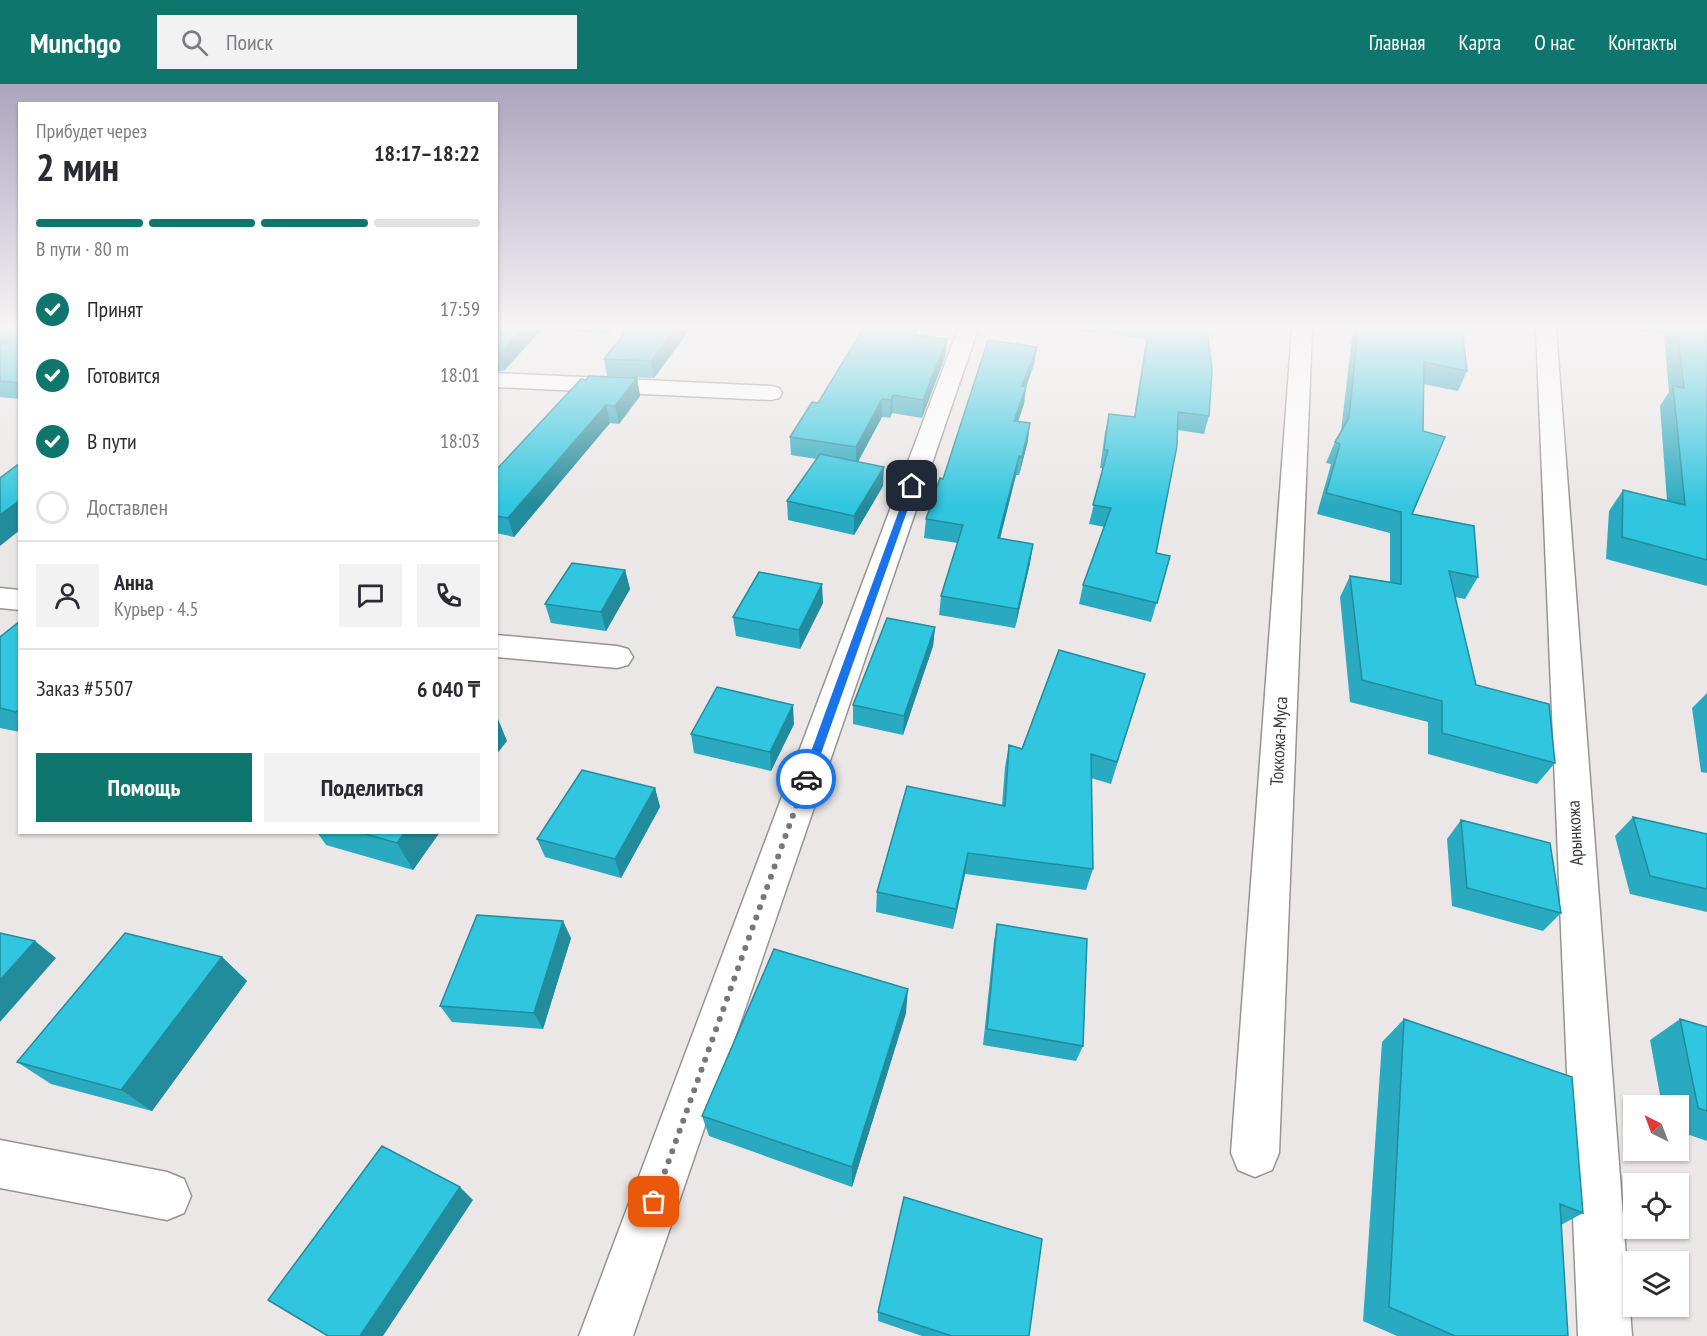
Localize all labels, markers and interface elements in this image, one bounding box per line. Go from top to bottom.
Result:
search box [157,15,577,69]
text: Munchgo [30,24,121,61]
icon: search [178,26,211,59]
text: Поиск [226,28,273,56]
text: Главная [1369,29,1425,56]
text: Карта [1458,29,1501,56]
text: О нас [1534,29,1575,56]
text: Контакты [1608,29,1677,56]
text: Прибудет через [36,118,147,144]
text: 18:17–18:22 [374,139,480,167]
text: 2 мин [36,141,119,192]
text: В пути · 80 m [36,236,129,262]
icon: check [36,293,69,326]
text: Принят [87,295,143,323]
text: 17:59 [440,296,480,322]
icon: check [36,359,69,392]
text: Готовится [87,361,160,389]
text: 18:01 [440,362,480,388]
icon: check [36,425,69,458]
text: В пути [87,427,137,455]
text: 18:03 [440,428,480,454]
pin [886,460,937,511]
icon: home [895,469,928,502]
text: Доставлен [87,493,168,521]
button: person [36,564,99,627]
button: chat [339,564,402,627]
button: phone [417,564,480,627]
text: Анна [114,568,154,596]
text: Курьер · 4.5 [114,596,199,622]
text: Заказ #5507 [36,674,134,702]
text: 6 040 ₸ [417,675,480,703]
street label: Токкожа-Муса [1265,696,1292,786]
courier [776,749,836,809]
button: Помощь [36,753,252,822]
button: Поделиться [264,753,480,822]
icon: car [790,763,823,796]
street label: Арынкожа [1561,800,1588,866]
north arrow [1623,1095,1689,1161]
map controls [1623,1095,1689,1317]
button: locate [1623,1173,1689,1239]
pin [628,1176,679,1227]
icon: bag [637,1185,670,1218]
button: layers [1623,1251,1689,1317]

